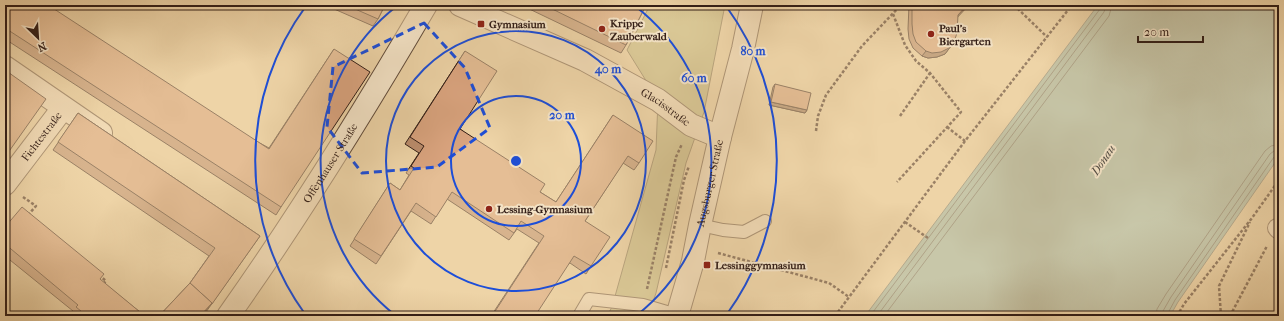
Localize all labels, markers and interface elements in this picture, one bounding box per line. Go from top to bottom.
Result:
place label: Krippe Zauberwald [610,17,668,43]
north arrow [18,18,58,58]
place label: Gymnasium [489,18,547,31]
scale bar [1138,18,1203,44]
marker: Gymnasium [476,19,486,29]
place label: Paul's Biergarten [939,22,991,48]
marker: Krippe Zauberwald [597,24,607,34]
text: 20 m [1144,25,1169,39]
marker: Paul's Biergarten [926,29,936,39]
text: N [35,39,49,55]
text: 80 m [740,44,767,58]
text: 40 m [594,62,622,77]
text: 60 m [681,71,708,85]
street label: Glacisstraße [638,86,693,129]
text: 20 m [549,108,576,122]
street label: Fichtestraße [19,109,65,164]
street label: Offenhauser Straße [300,120,361,206]
street label: Augsburger Straße [694,138,726,229]
water label: Donau [1087,142,1118,179]
centre of rings [509,154,523,168]
place label: Lessing-Gymnasium [497,203,593,216]
marker: Lessing-Gymnasium [484,204,494,214]
place label: Lessinggymnasium [715,259,807,272]
marker: Lessinggymnasium [702,260,712,270]

